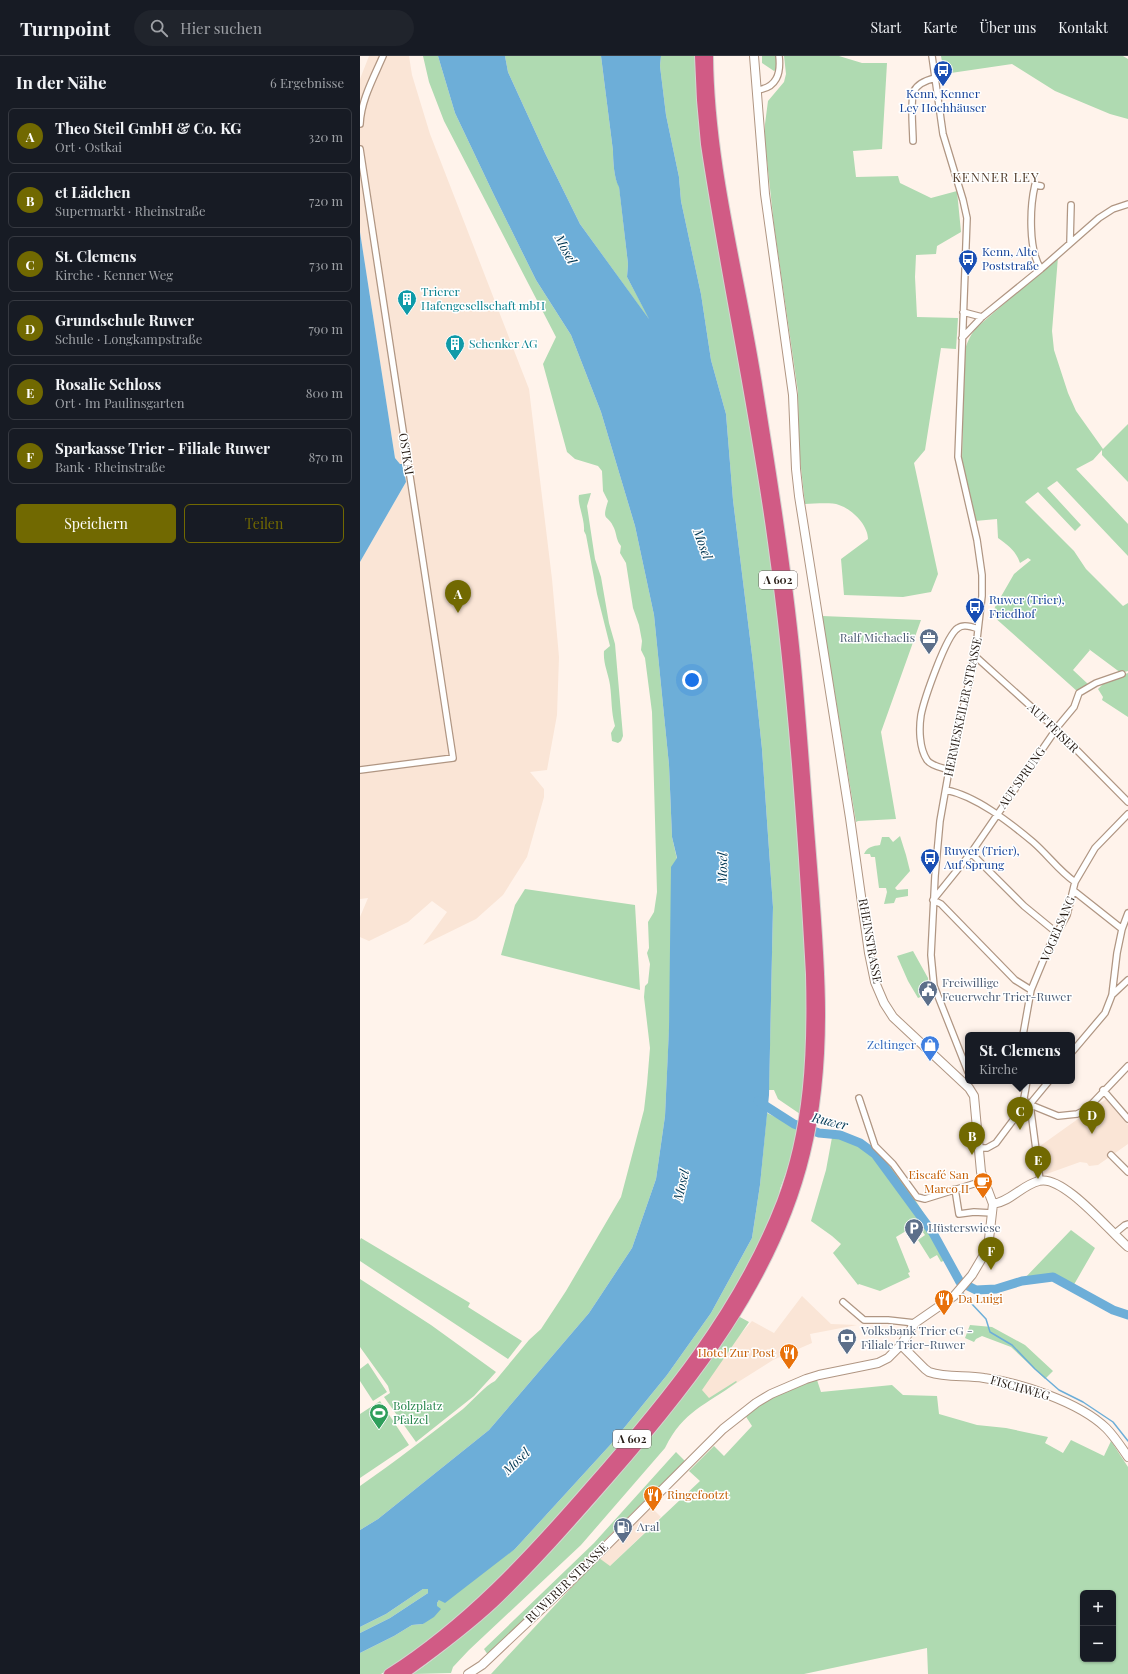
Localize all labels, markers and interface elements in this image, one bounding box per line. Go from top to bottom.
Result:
search box [134,10,414,46]
text: Turnpoint [20,15,110,41]
icon: search [148,17,170,39]
text: Hier suchen [180,18,262,38]
text: Start [870,18,901,37]
text: Karte [923,18,958,37]
text: Über uns [980,18,1036,37]
text: Kontakt [1058,18,1108,37]
bus stop icon: Kenn, Kenner Ley Hochhäuser [932,59,954,87]
text: In der Nähe [16,71,107,93]
text: 6 Ergebnisse [270,74,344,91]
place label: Kenn, Kenner Ley Hochhäuser [900,85,987,115]
text: Theo Steil GmbH & Co. KG [55,118,241,138]
text: A [26,128,34,145]
text: 320 m [308,128,343,145]
text: Ort · Ostkai [55,138,122,155]
district label: KENNER LEY [952,168,1040,185]
text: et Lädchen [55,182,130,202]
text: B [26,192,34,209]
text: 720 m [309,192,343,209]
text: Supermarkt · Rheinstraße [55,202,206,219]
water label: Mosel [551,230,582,268]
place label: Kenn, Alte Poststraße [982,243,1039,273]
text: St. Clemens [55,246,136,266]
bus stop icon: Kenn, Alte Poststraße [957,248,979,276]
text: C [25,256,35,273]
text: 730 m [309,256,343,273]
text: Kirche · Kenner Weg [55,266,173,283]
place label: Trierer Hafengesellschaft mbH [421,283,545,313]
building icon: Trierer Hafengesellschaft mbH [396,288,418,316]
text: Grundschule Ruwer [55,310,194,330]
text: D [25,320,35,337]
text: 790 m [309,320,343,337]
text: Schule · Longkampstraße [55,330,202,347]
building icon: Schenker AG [444,333,466,361]
place label: Schenker AG [469,335,538,351]
text: Rosalie Schloss [55,374,161,394]
text: E [26,384,34,401]
text: 800 m [306,384,343,401]
text: Ort · Im Paulinsgarten [55,394,184,411]
street label: OSTKAI [396,432,418,476]
text: Sparkasse Trier - Filiale Ruwer [55,438,270,458]
text: F [26,448,34,465]
text: 870 m [308,448,343,465]
text: Bank · Rheinstraße [55,458,165,475]
button: Speichern [16,504,176,543]
button: Teilen [184,504,344,543]
water label: Mosel [690,525,717,563]
road number: A 602 [759,571,797,589]
pin: A [445,580,471,613]
place label: Ruwer (Trier), Friedhof [989,591,1065,621]
bus stop icon: Ruwer (Trier), Friedhof [964,596,986,624]
office icon: Ralf Michaelis [918,627,940,655]
place label: Ralf Michaelis [840,629,915,645]
street label: HERMESKEILER STRASSE [939,636,985,778]
your location [682,670,702,690]
street label: AUF FEISER [1024,698,1083,756]
street label: AUF SPRUNG [994,743,1049,812]
place label: Ruwer (Trier), Auf Sprung [943,842,1020,872]
bus stop icon: Ruwer (Trier), Auf Sprung [919,847,941,875]
water label: Mosel [713,851,730,885]
street label: VOGELSANG [1036,893,1078,965]
street label: RHEINSTRASSE [856,897,886,985]
place label: Freiwillige Feuerwehr Trier-Ruwer [942,974,1072,1004]
public building icon: Freiwillige Feuerwehr Trier-Ruwer [917,979,939,1007]
popup [965,1032,1075,1084]
shop icon: Zeltinger [919,1034,941,1062]
place label: Zeltinger [867,1036,917,1052]
text: St. Clemens [979,1040,1061,1060]
text: Kirche [979,1060,1018,1077]
pin: C [1007,1097,1033,1130]
pin: D [1079,1101,1105,1134]
water label: Ruwer [810,1108,850,1133]
pin: B [959,1122,985,1155]
pin: E [1025,1146,1051,1179]
water label: Mosel [668,1166,693,1203]
place label: Eiscafé San Marco II [909,1166,969,1196]
cafe icon: Eiscafé San Marco II [972,1171,994,1199]
parking icon: Hüsterswiese [903,1217,925,1245]
place label: Hüsterswiese [928,1219,1001,1235]
pin: F [978,1237,1004,1270]
restaurant icon: Da Luigi [933,1288,955,1316]
place label: Da Luigi [958,1290,1003,1306]
place label: Volksbank Trier eG - Filiale Trier-Ruwer [860,1322,973,1352]
bank icon: Volksbank Trier eG - Filiale Trier-Ruwer [836,1327,858,1355]
restaurant icon: Hotel Zur Post [778,1342,800,1370]
place label: Hotel Zur Post [698,1344,776,1360]
street label: FISCHWEG [989,1371,1052,1403]
place label: Bolzplatz Pfalzel [393,1397,443,1427]
sports icon: Bolzplatz Pfalzel [368,1402,390,1430]
road number: A 602 [613,1430,651,1448]
water label: Mosel [498,1443,534,1478]
restaurant icon: Ringefootzt [642,1484,664,1512]
place label: Ringefootzt [667,1486,730,1502]
fuel station icon: Aral [612,1516,634,1544]
place label: Aral [636,1518,660,1534]
street label: RUWERER STRASSE [521,1539,611,1626]
map controls [1080,1590,1116,1662]
button: + [1080,1590,1116,1626]
button: − [1080,1626,1116,1662]

